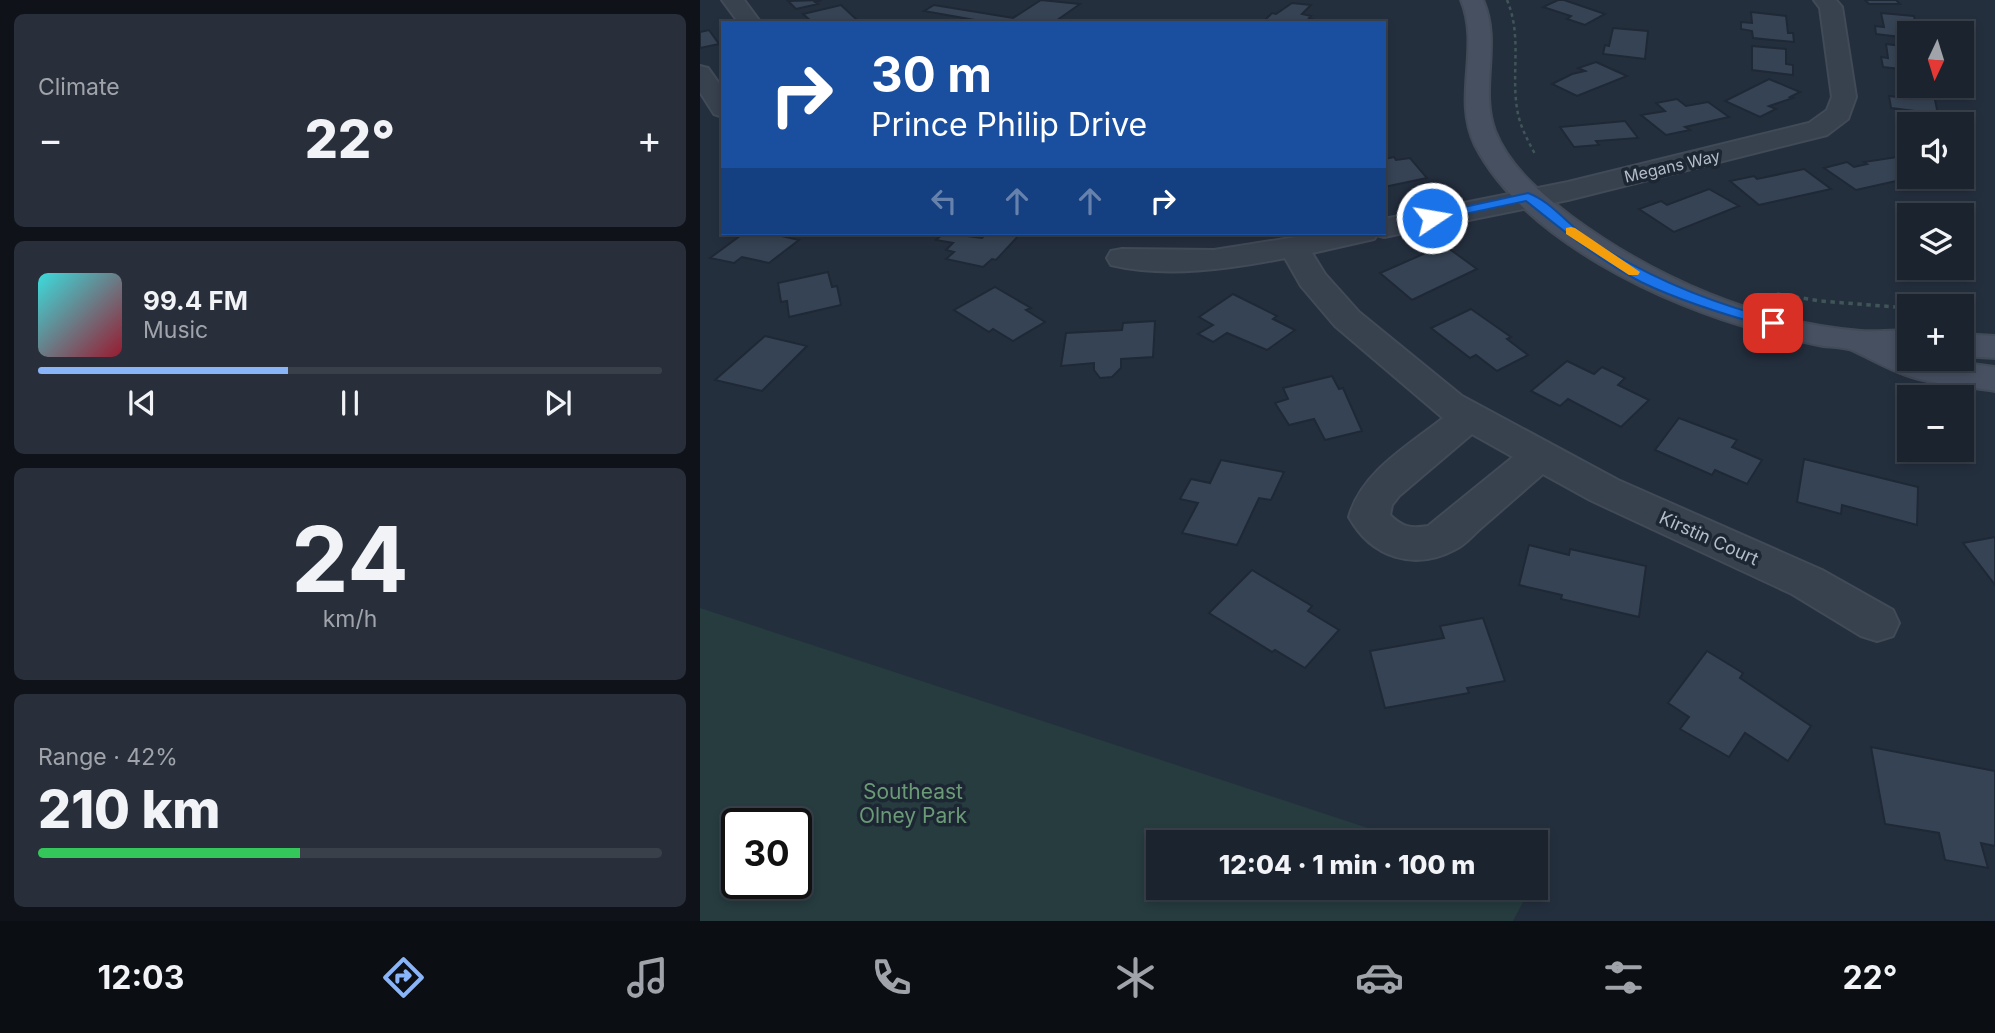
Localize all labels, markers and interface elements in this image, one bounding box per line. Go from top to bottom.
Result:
north arrow [1897,21,1974,98]
map controls [1897,21,1974,462]
text: 30 m [871,45,992,104]
icon: right [756,49,847,140]
text: Climate [38,73,120,101]
text: Prince Philip Drive [871,105,1147,144]
text: 22° [305,108,395,171]
button: sound [1897,112,1974,189]
text: − [38,116,63,162]
text: + [637,116,662,162]
street label: Megans Way [1622,145,1722,187]
position arrow [1395,181,1469,255]
icon: left [925,182,963,220]
icon: ahead [998,182,1036,220]
icon: ahead [1071,182,1109,220]
icon: right [1144,182,1182,220]
button: layers [1897,203,1974,280]
text: 99.4 FM [143,285,248,316]
pin [1743,293,1803,353]
button: + [1897,294,1974,371]
icon: arrive [1754,304,1792,342]
text: Music [143,316,208,344]
icon: previous [123,384,161,422]
icon: pause [331,384,369,422]
icon: next [539,384,577,422]
button: − [1897,385,1974,462]
text: 24 [291,504,409,614]
street label: Kirstin Court [1656,507,1762,569]
text: km/h [323,605,377,633]
text: Range · 42% [38,743,178,771]
text: 210 km [38,778,221,841]
park label: Southeast Olney Park [859,779,967,828]
speed limit sign: 30 [721,808,812,899]
text: 12:04 · 1 min · 100 m [1219,849,1475,880]
icon: directions [379,953,428,1002]
icon: music [623,953,672,1002]
icon: phone [867,953,916,1002]
icon: climate [1111,953,1160,1002]
icon: car [1355,953,1404,1002]
icon: filters [1599,953,1648,1002]
text: 12:03 [97,958,184,997]
text: 22° [1842,958,1897,997]

